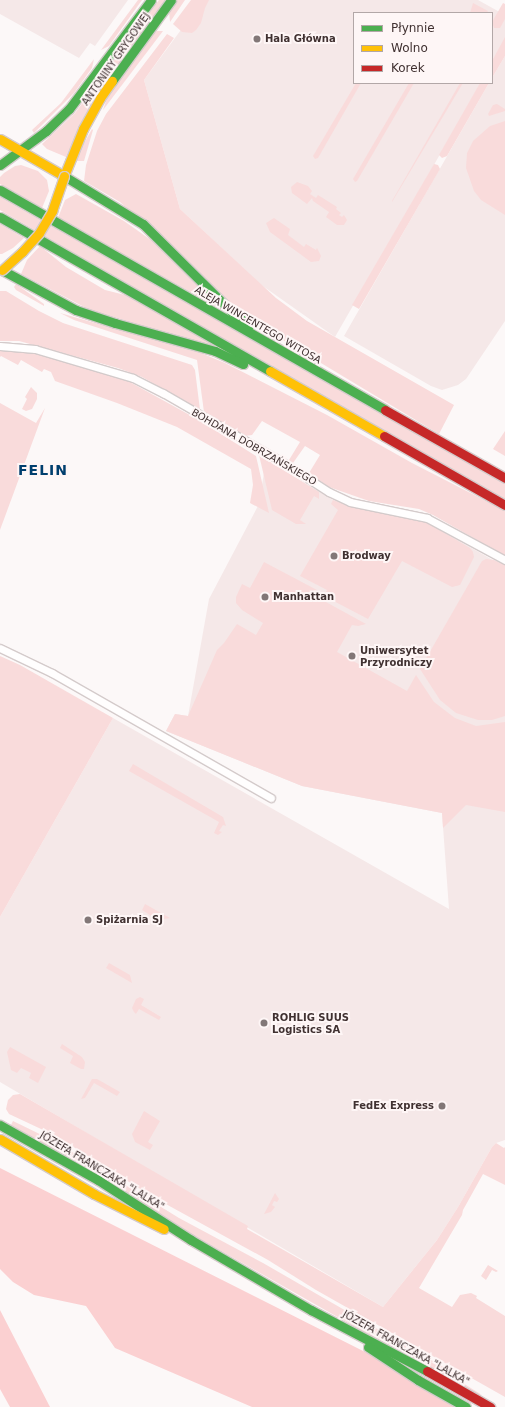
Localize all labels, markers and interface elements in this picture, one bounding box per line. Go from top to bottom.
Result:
street label: ANTONINY GRYGOWEJ [79,10,153,108]
legend [353,12,493,84]
text: Płynnie [391,21,435,35]
place label: Hala Główna [265,33,336,45]
marker: Hala Główna [252,34,262,44]
text: Wolno [391,41,428,55]
text: Korek [391,61,425,75]
street label: ALEJA WINCENTEGO WITOSA [193,284,323,366]
street label: BOHDANA DOBRZAŃSKIEGO [189,406,319,488]
district label: FELIN [18,462,68,478]
place label: Brodway [342,550,391,562]
marker: Brodway [329,551,339,561]
place label: Manhattan [273,591,334,603]
marker: Manhattan [260,592,270,602]
place label: Uniwersytet Przyrodniczy [360,644,432,668]
marker: Uniwersytet Przyrodniczy [347,651,357,661]
place label: Spiżarnia SJ [96,914,163,926]
marker: Spiżarnia SJ [83,915,93,925]
place label: ROHLIG SUUS Logistics SA [272,1011,349,1034]
marker: ROHLIG SUUS Logistics SA [259,1018,269,1028]
place label: FedEx Express [353,1100,434,1112]
marker: FedEx Express [437,1101,447,1111]
street label: JÓZEFA FRANCZAKA "LALKA" [38,1129,166,1213]
street label: JÓZEFA FRANCZAKA "LALKA" [340,1308,472,1388]

